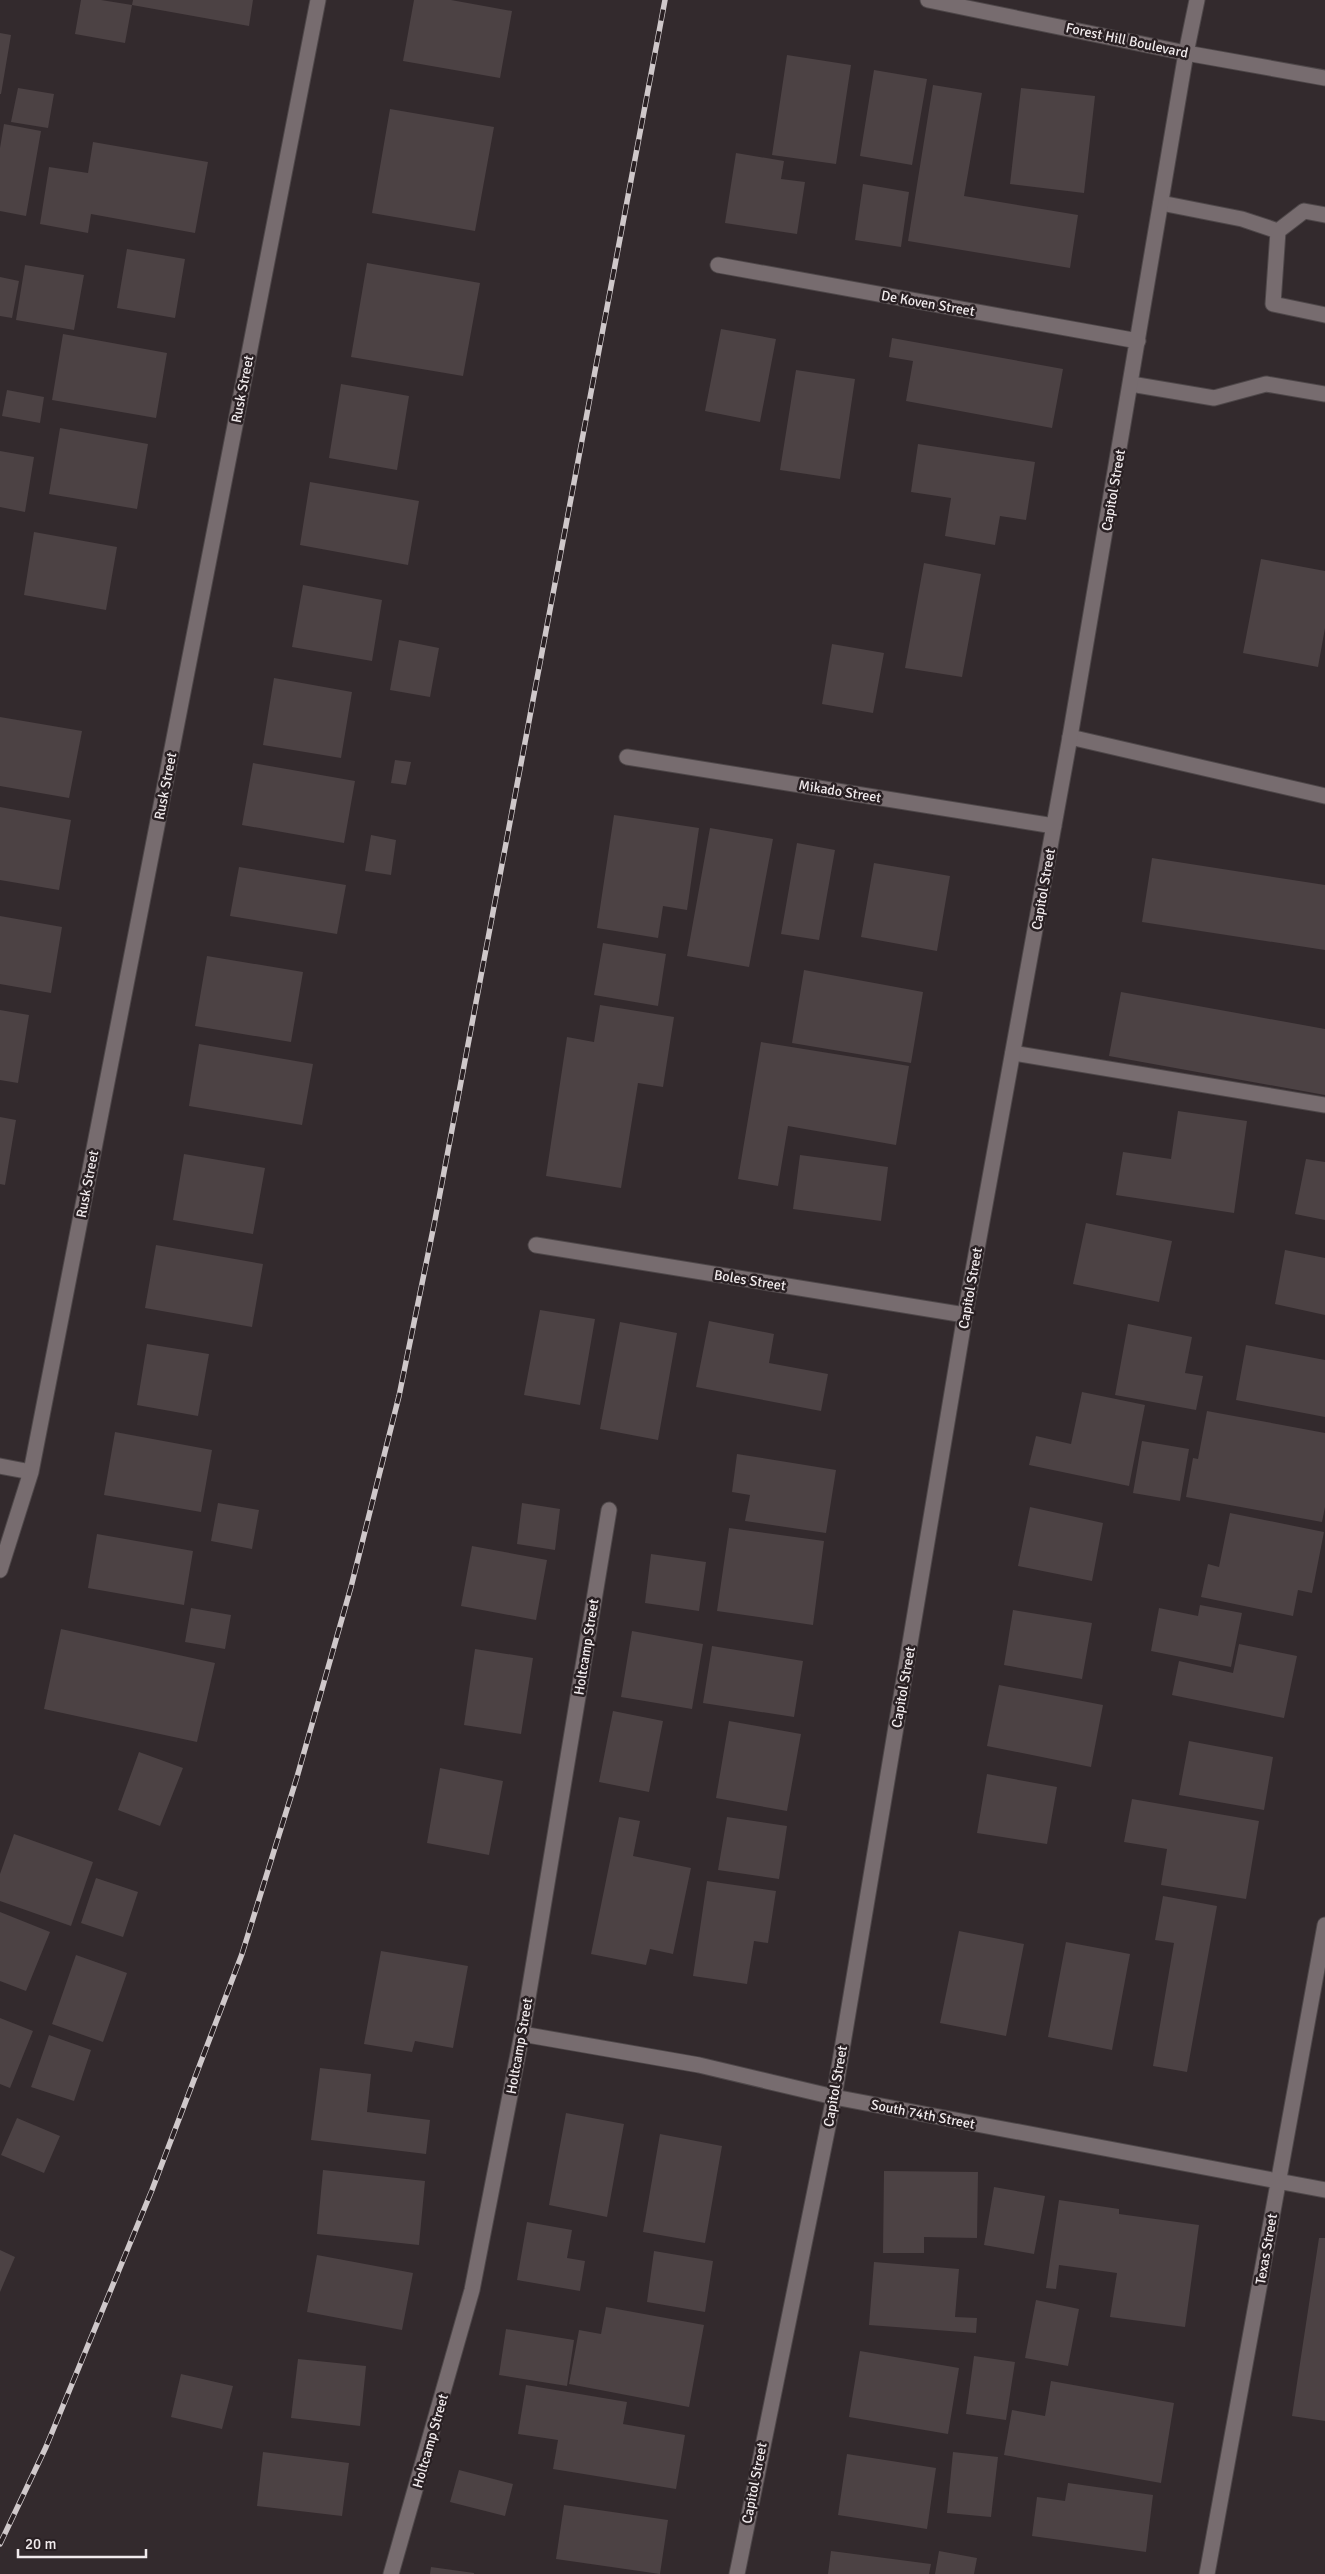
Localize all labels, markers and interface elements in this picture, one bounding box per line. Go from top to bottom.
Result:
street label: Forest Hill Boulevard [1064,19,1190,62]
street label: De Koven Street [880,287,976,320]
street label: Rusk Street [228,354,257,424]
street label: Capitol Street [1098,448,1129,532]
street label: Rusk Street [151,751,180,821]
street label: Mikado Street [797,777,883,806]
street label: Capitol Street [1028,847,1059,931]
street label: Rusk Street [73,1149,102,1219]
street label: Capitol Street [955,1246,986,1330]
street label: Boles Street [713,1266,787,1295]
street label: Holtcamp Street [570,1598,603,1696]
street label: Capitol Street [888,1645,919,1729]
street label: Holtcamp Street [503,1997,536,2095]
street label: Capitol Street [820,2044,851,2128]
street label: South 74th Street [869,2096,976,2133]
street label: Texas Street [1252,2212,1281,2286]
street label: Holtcamp Street [409,2392,452,2490]
street label: Capitol Street [738,2441,771,2525]
scale bar [18,2526,145,2558]
text: 20 m [25,2535,56,2553]

